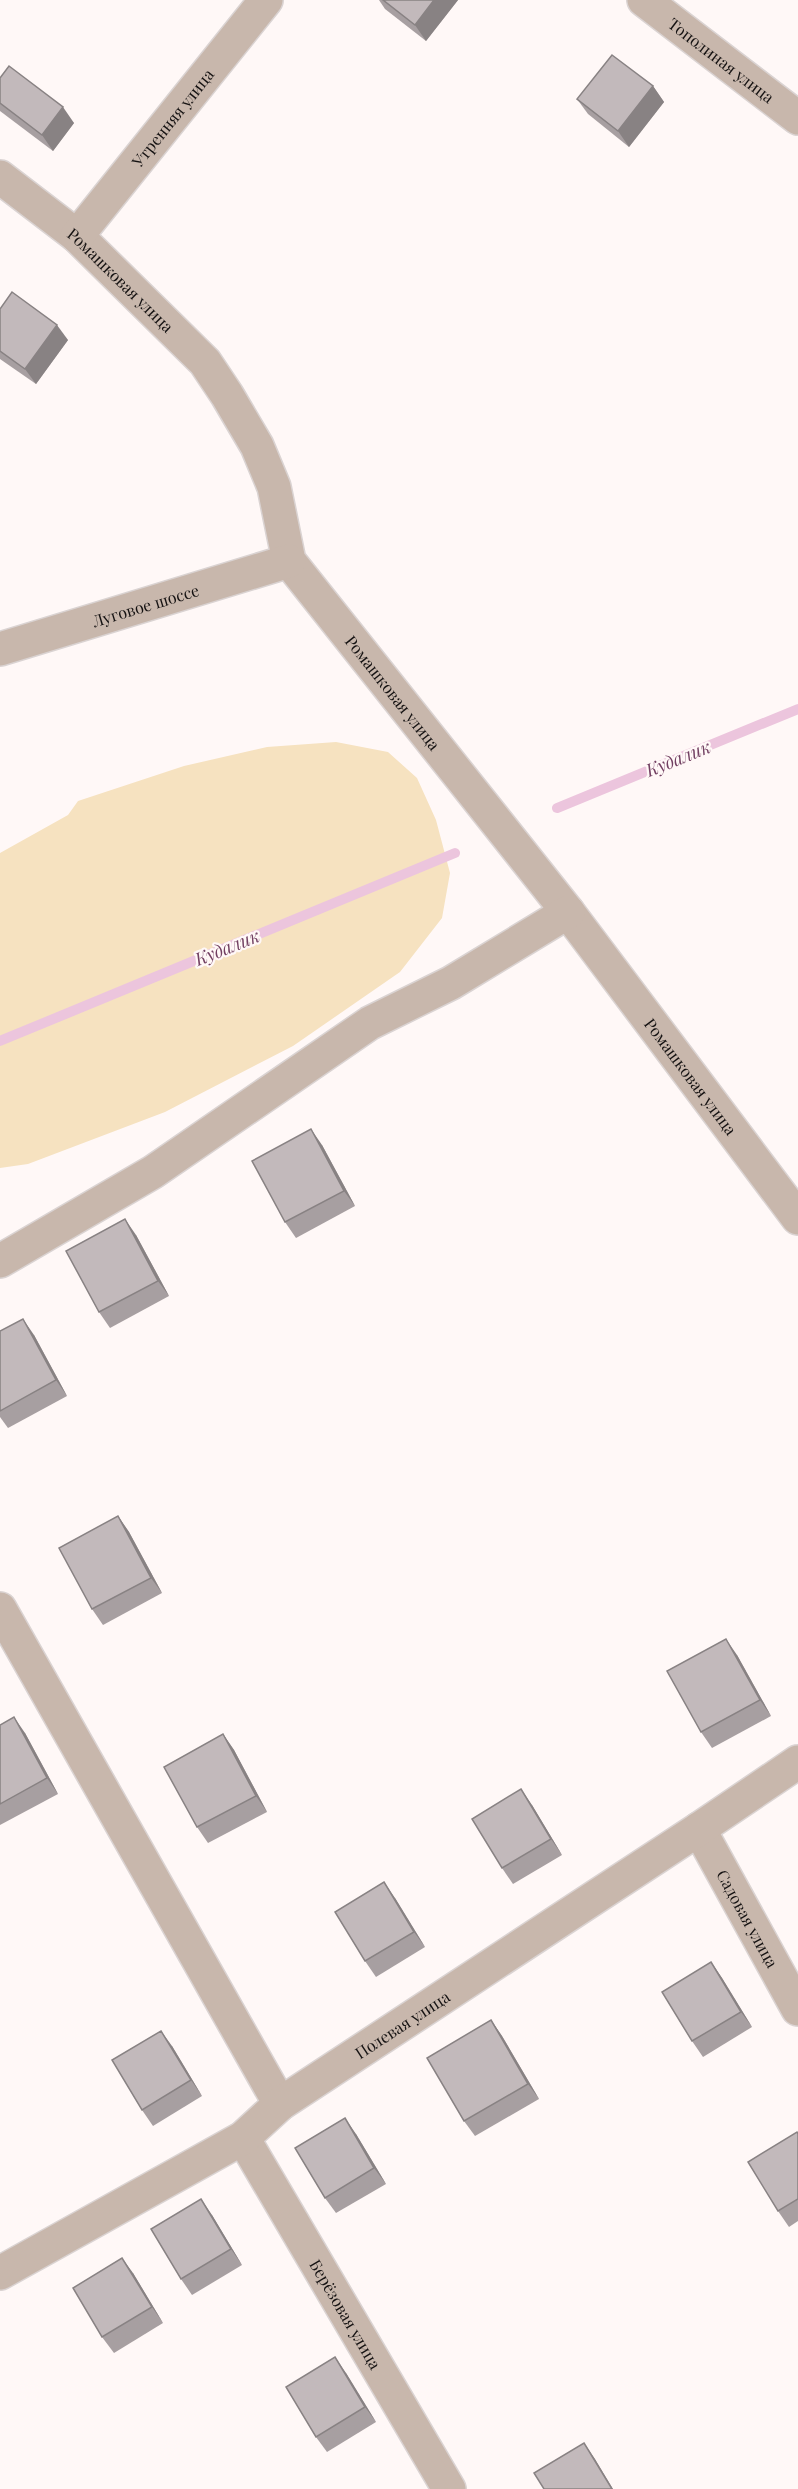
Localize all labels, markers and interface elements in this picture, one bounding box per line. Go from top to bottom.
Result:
street label: Тополиная улица [665,12,779,107]
street label: Утренняя улица [126,64,218,172]
street label: Ромашковая улица [64,222,179,336]
street label: Луговое шоссе [88,579,201,631]
street label: Ромашковая улица [341,631,445,754]
water label: Кудалик [641,734,714,782]
water label: Кудалик [190,923,263,971]
street label: Ромашковая улица [641,1013,742,1139]
street label: Садовая улица [713,1866,784,1971]
street label: Полевая улица [350,1985,453,2063]
street label: Берёзовая улица [306,2255,387,2373]

